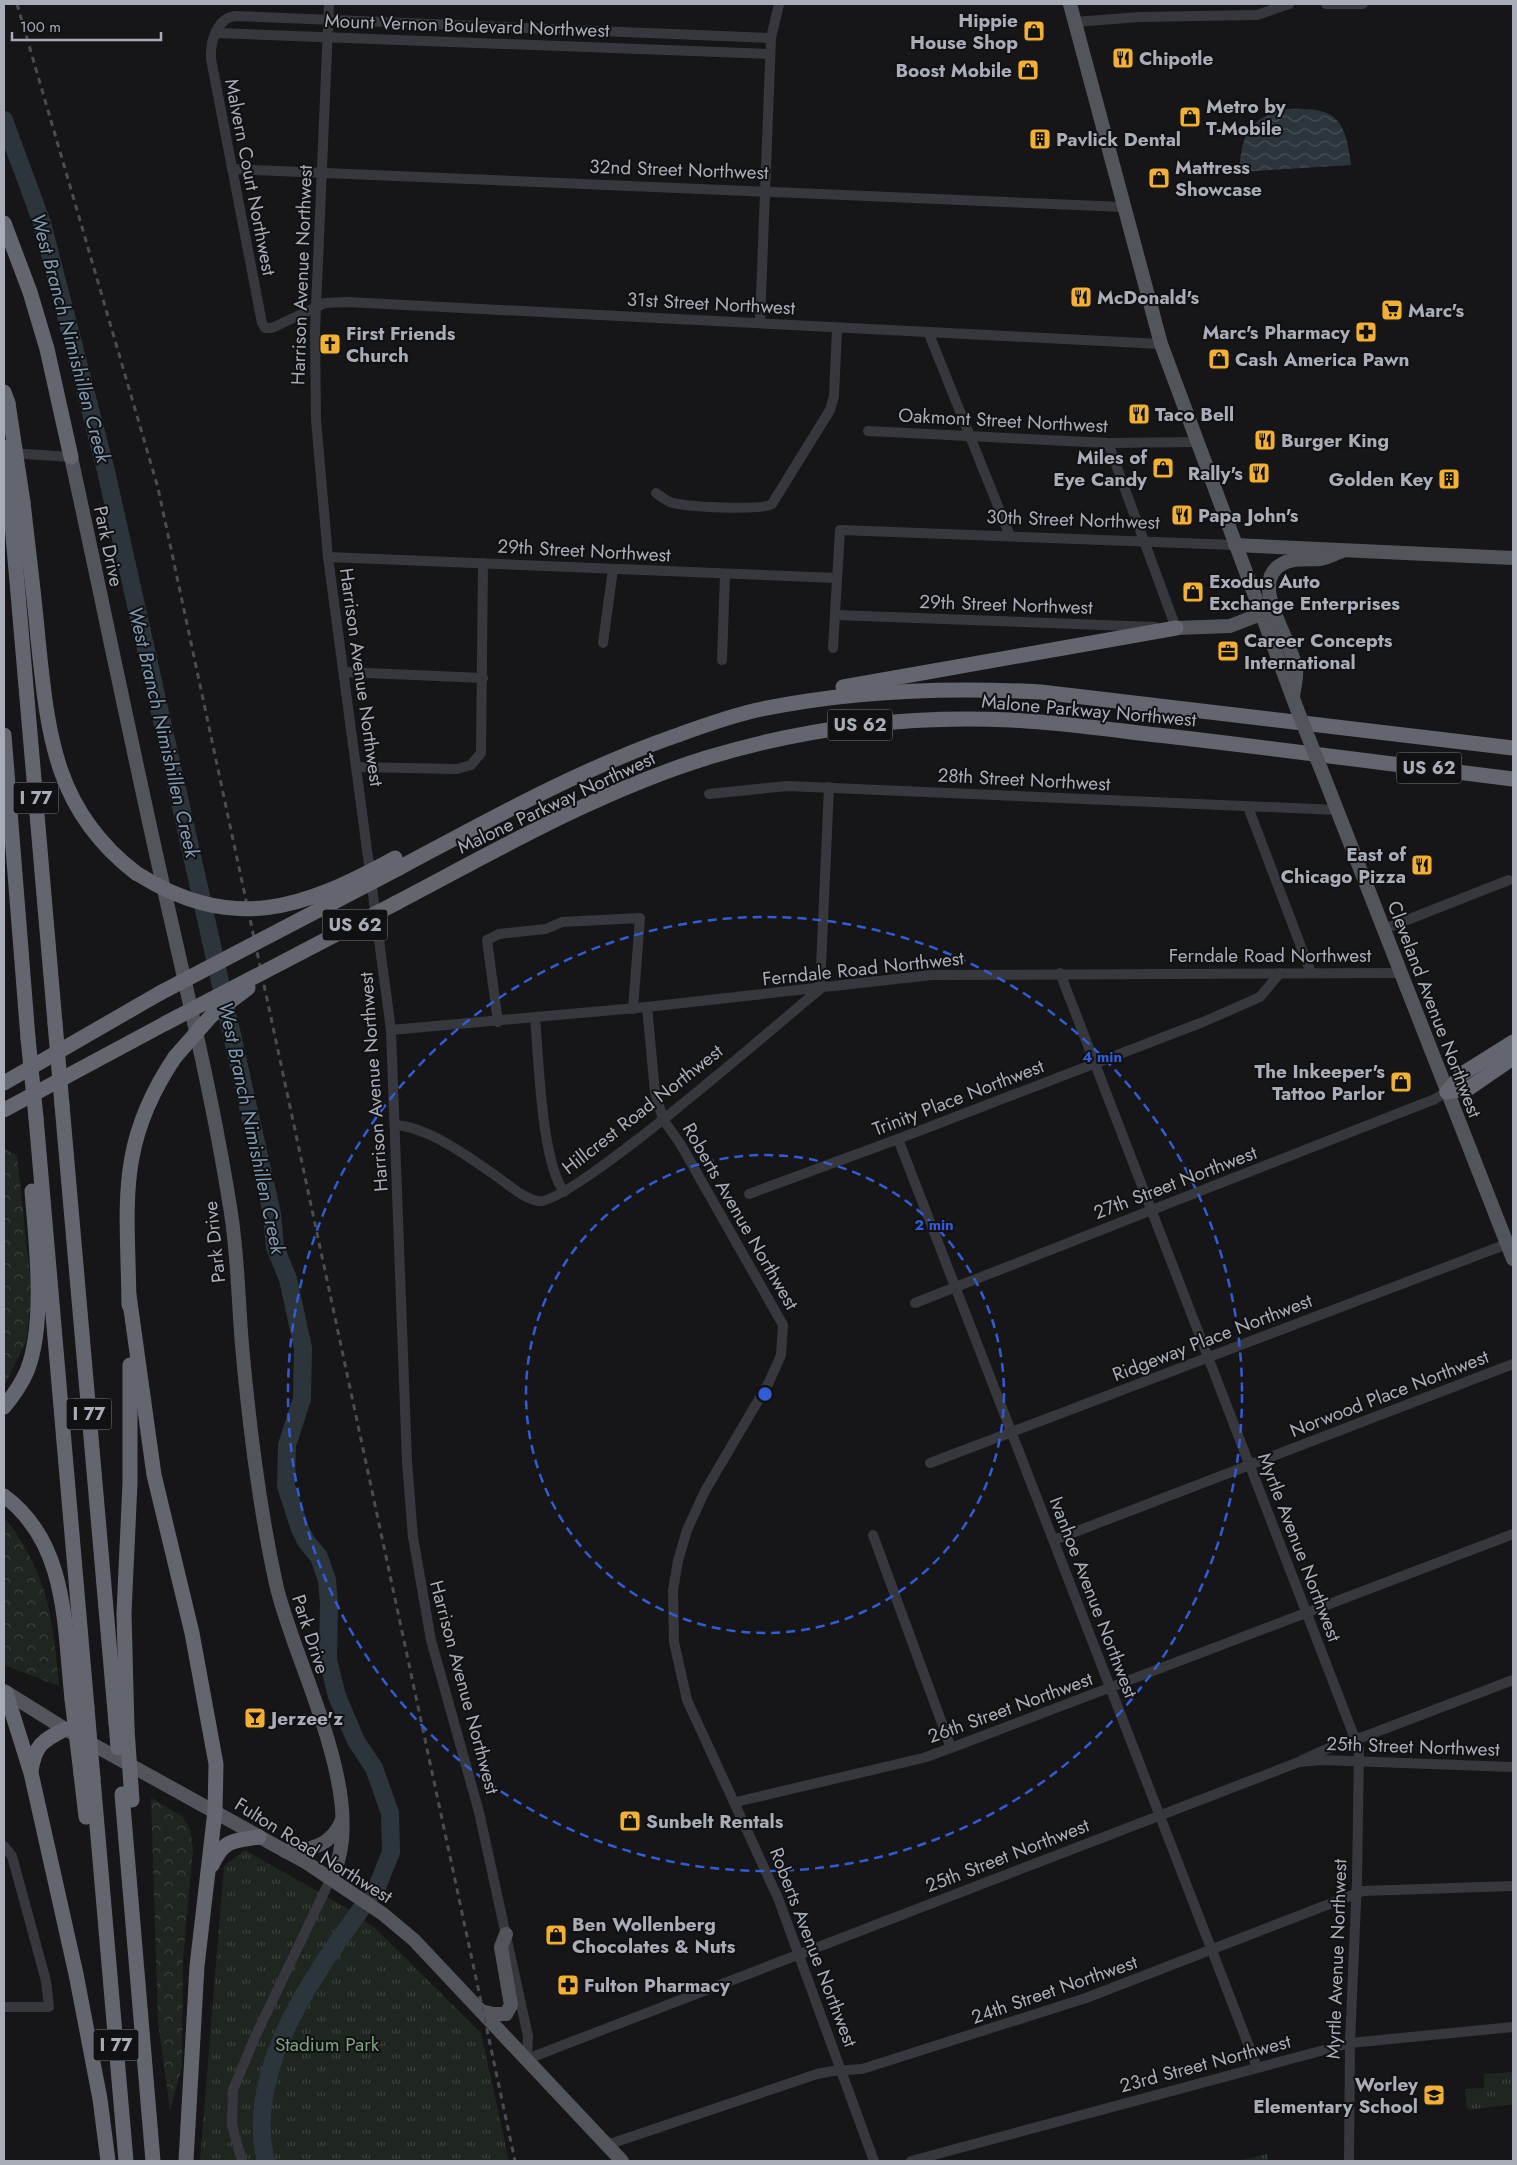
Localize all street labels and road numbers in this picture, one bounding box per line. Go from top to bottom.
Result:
street label: Mount Vernon Boulevard Northwest [324,7,610,44]
street label: Malvern Court Northwest [218,76,283,278]
street label: 32nd Street Northwest [589,153,770,186]
street label: Harrison Avenue Northwest [284,164,319,385]
street label: 31st Street Northwest [626,286,796,321]
street label: Oakmont Street Northwest [898,402,1109,439]
street label: Park Drive [87,503,130,589]
street label: 30th Street Northwest [986,503,1161,536]
street label: 29th Street Northwest [497,532,672,569]
street label: Harrison Avenue Northwest [333,566,390,788]
street label: 29th Street Northwest [919,588,1094,621]
street label: Malone Parkway Northwest [980,688,1198,733]
road number: US 62 [828,710,892,740]
street label: Malone Parkway Northwest [453,744,660,860]
road number: US 62 [1396,752,1462,784]
street label: 28th Street Northwest [937,761,1112,798]
road number: I 77 [14,782,58,814]
street label: Cleveland Avenue Northwest [1381,897,1489,1122]
road number: US 62 [322,910,388,940]
street label: Ferndale Road Northwest [1169,942,1372,969]
street label: Ferndale Road Northwest [761,944,966,993]
street label: Harrison Avenue Northwest [352,971,395,1193]
street label: Hillcrest Road Northwest [556,1038,729,1181]
street label: Trinity Place Northwest [869,1052,1048,1143]
street label: Roberts Avenue Northwest [676,1118,805,1315]
street label: 27th Street Northwest [1090,1139,1261,1226]
street label: Park Drive [197,1200,232,1284]
street label: Ridgeway Place Northwest [1108,1287,1316,1388]
street label: Norwood Place Northwest [1286,1343,1493,1444]
road number: I 77 [66,1398,112,1430]
street label: Myrtle Avenue Northwest [1251,1449,1348,1646]
street label: Ivanhoe Avenue Northwest [1043,1493,1145,1702]
street label: Harrison Avenue Northwest [423,1577,506,1797]
street label: Park Drive [285,1591,336,1677]
street label: 26th Street Northwest [924,1665,1097,1750]
street label: 25th Street Northwest [1326,1730,1501,1763]
street label: Fulton Road Northwest [230,1791,398,1910]
street label: 25th Street Northwest [921,1812,1093,1899]
street label: Roberts Avenue Northwest [763,1844,864,2051]
street label: Myrtle Avenue Northwest [1320,1858,1354,2060]
street label: 24th Street Northwest [968,1948,1141,2031]
street label: 23rd Street Northwest [1117,2028,1294,2099]
road number: I 77 [94,2030,138,2060]

